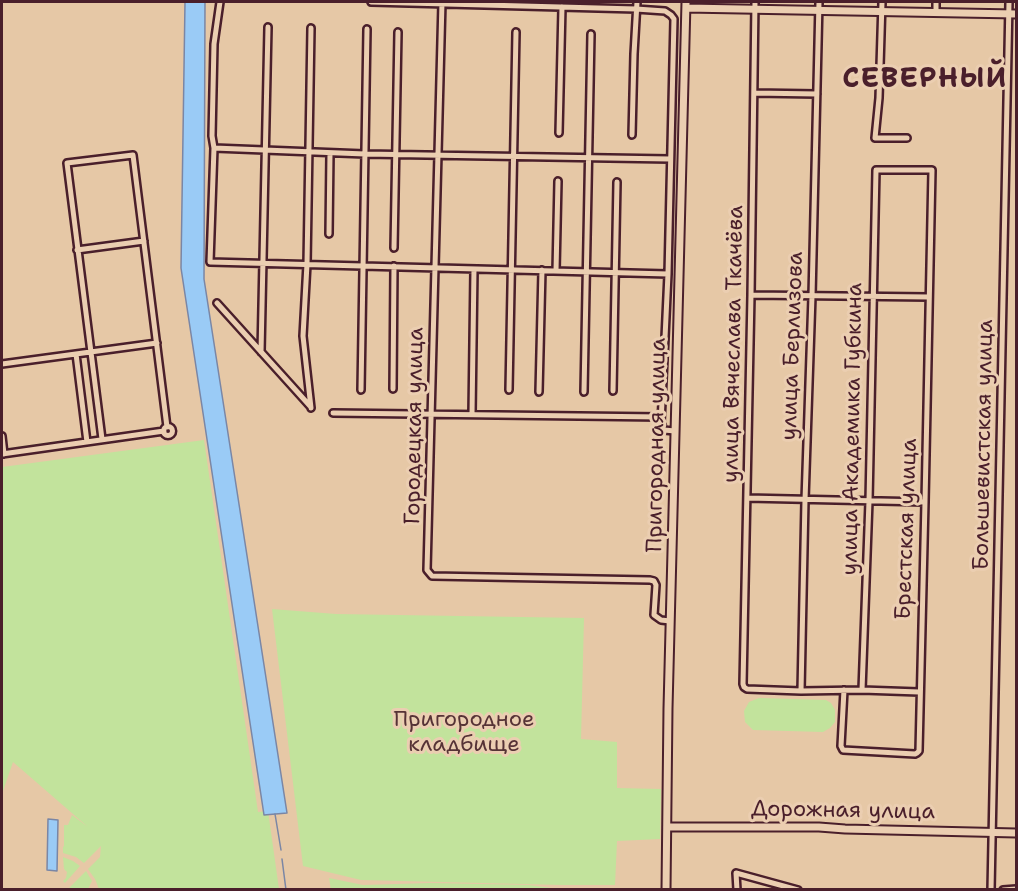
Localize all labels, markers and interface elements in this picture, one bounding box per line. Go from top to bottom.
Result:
district label: СЕВЕРНЫЙ [842,63,1008,97]
street label: улица Вячеслава Ткачёва [718,205,750,483]
street label: улица Берлизова [777,251,809,441]
street label: улица Академика Губкина [837,282,869,576]
street label: Большевистская улица [969,319,999,571]
street label: Городецкая улица [400,327,430,525]
street label: Пригородная улица [642,337,672,553]
street label: Брестская улица [891,438,923,620]
park label: Пригородное кладбище [394,707,534,758]
street label: Дорожная улица [751,796,935,826]

